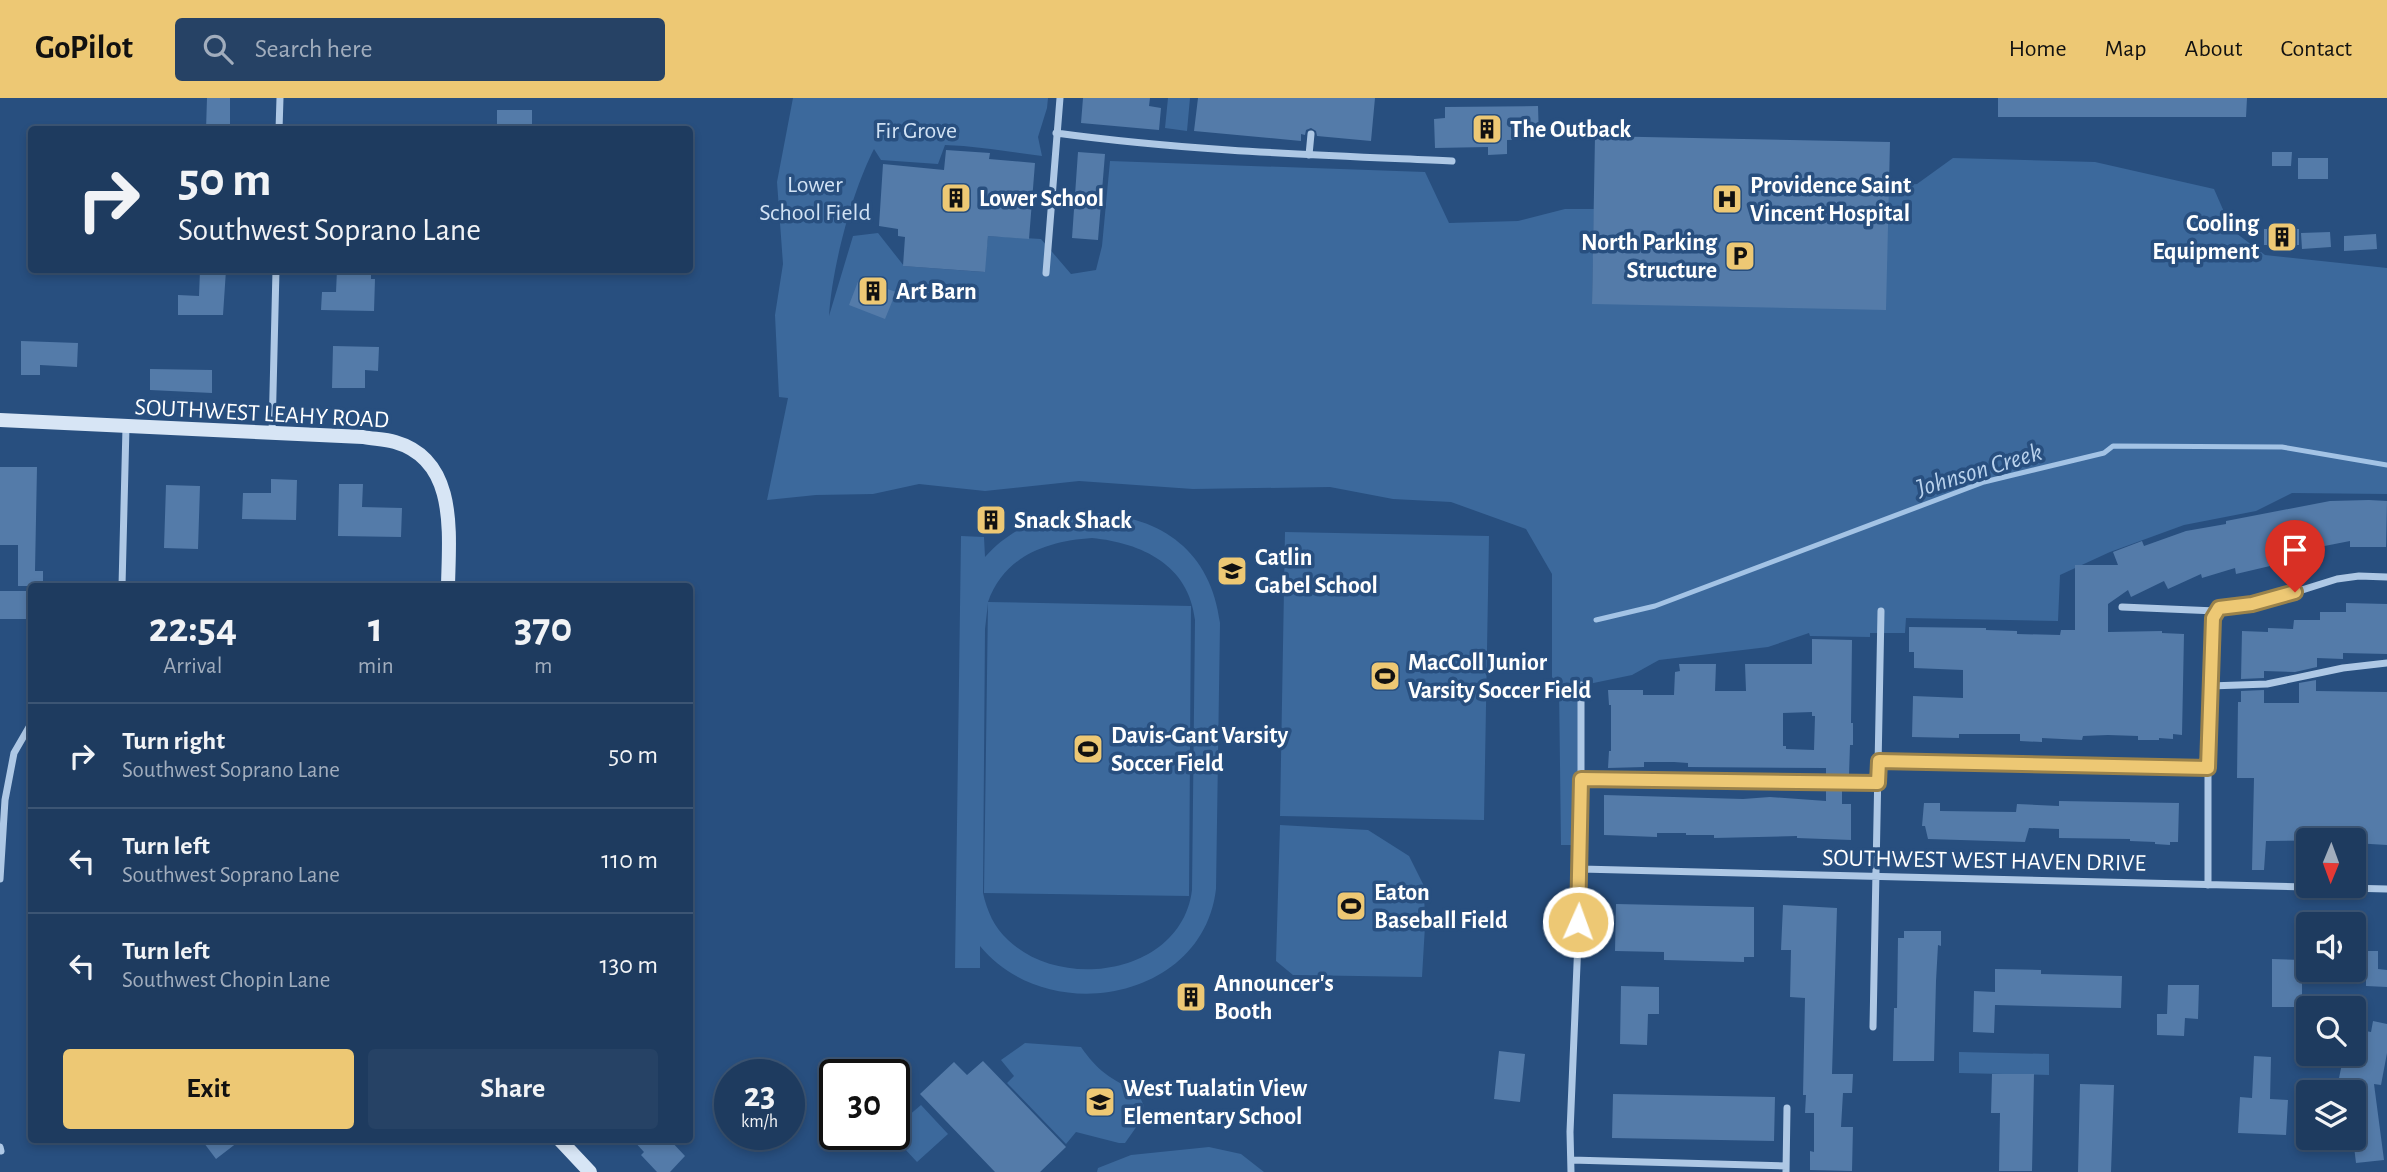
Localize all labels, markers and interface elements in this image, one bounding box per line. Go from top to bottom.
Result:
search box [175,18,665,81]
icon: search [199,30,237,68]
text: GoPilot [35,32,133,65]
text: Search here [255,36,372,62]
text: Home [2009,37,2067,61]
text: Map [2105,37,2147,61]
text: About [2185,37,2242,61]
text: Contact [2280,37,2352,61]
building icon: The Outback [1470,112,1504,146]
place label: The Outback [1510,118,1631,142]
park label: Fir Grove [875,119,957,143]
icon: right [63,154,154,245]
text: 50 m [178,156,272,205]
park label: Lower School Field [759,173,871,225]
place label: Providence Saint Vincent Hospital [1750,174,1911,226]
building icon: Lower School [939,181,973,215]
hospital icon: Providence Saint Vincent Hospital [1710,182,1744,216]
place label: Lower School [979,187,1104,211]
place label: Cooling Equipment [2152,212,2260,264]
text: Southwest Soprano Lane [178,214,481,246]
building icon: Cooling Equipment [2265,220,2299,254]
place label: North Parking Structure [1581,231,1718,283]
parking icon: North Parking Structure [1723,239,1757,273]
building icon: Art Barn [856,274,890,308]
place label: Art Barn [896,280,977,304]
street label: SOUTHWEST LEAHY ROAD [134,395,390,433]
water label: Johnson Creek [1913,439,2045,502]
building icon: Snack Shack [974,503,1008,537]
place label: Snack Shack [1014,509,1132,533]
pin [2265,520,2325,592]
icon: arrive [2276,531,2314,569]
place label: Catlin Gabel School [1255,546,1378,598]
school or university icon: Catlin Gabel School [1215,554,1249,588]
text: 22:54 [149,607,237,649]
text: 1 [368,607,383,649]
text: 370 [514,607,572,649]
place label: MacColl Junior Varsity Soccer Field [1408,651,1591,703]
text: Arrival [163,655,222,678]
text: min [358,655,394,678]
text: m [534,655,552,678]
sports icon: MacColl Junior Varsity Soccer Field [1368,659,1402,693]
place label: Davis-Gant Varsity Soccer Field [1111,724,1288,776]
text: Turn right [122,728,225,754]
sports icon: Davis-Gant Varsity Soccer Field [1071,732,1105,766]
icon: right [63,737,101,775]
text: 50 m [608,742,658,768]
text: Southwest Soprano Lane [122,759,340,782]
north arrow [2296,828,2366,898]
map controls [2296,828,2366,1150]
text: Turn left [122,833,210,859]
icon: left [63,842,101,880]
street label: SOUTHWEST WEST HAVEN DRIVE [1822,846,2147,876]
text: 110 m [601,847,658,873]
text: Southwest Soprano Lane [122,864,340,887]
place label: Eaton Baseball Field [1374,881,1508,933]
position arrow [1541,885,1615,959]
sports icon: Eaton Baseball Field [1334,889,1368,923]
button: sound [2296,912,2366,982]
text: Turn left [122,938,210,964]
icon: left [63,947,101,985]
text: 130 m [600,952,658,978]
text: Southwest Chopin Lane [122,969,330,992]
place label: Announcer's Booth [1214,972,1334,1024]
building icon: Announcer's Booth [1174,980,1208,1014]
button: search [2296,996,2366,1066]
button: Exit [63,1049,354,1129]
button: Share [368,1049,658,1129]
speed limit sign: 30 [819,1059,910,1150]
place label: West Tualatin View Elementary School [1123,1077,1308,1129]
text: 23 [744,1078,775,1113]
button: layers [2296,1080,2366,1150]
school or university icon: West Tualatin View Elementary School [1083,1085,1117,1119]
text: km/h [741,1113,778,1131]

